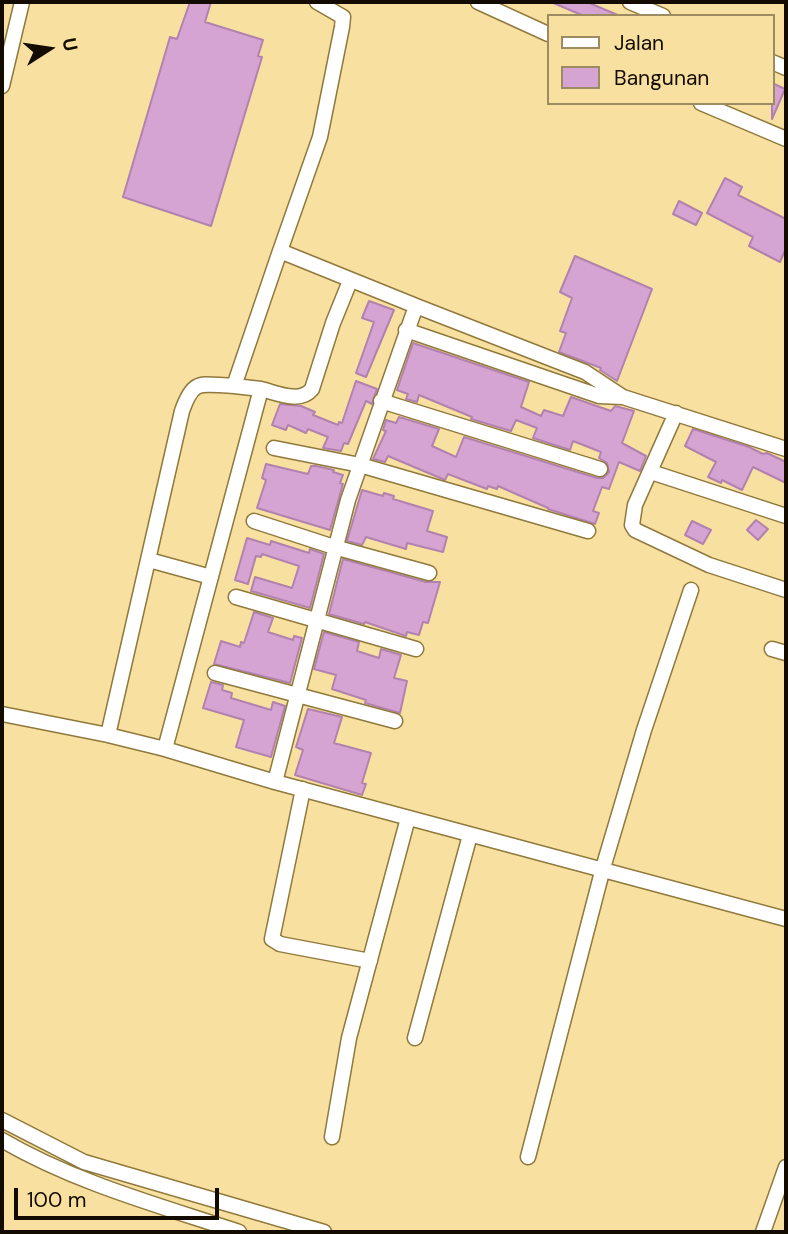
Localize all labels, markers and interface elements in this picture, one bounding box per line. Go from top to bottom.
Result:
north arrow [14,14,84,84]
legend [546,14,774,105]
text: Jalan [614,29,664,57]
text: U [56,36,84,53]
text: Bangunan [614,64,709,92]
scale bar [18,1174,222,1218]
text: 100 m [27,1186,87,1214]

